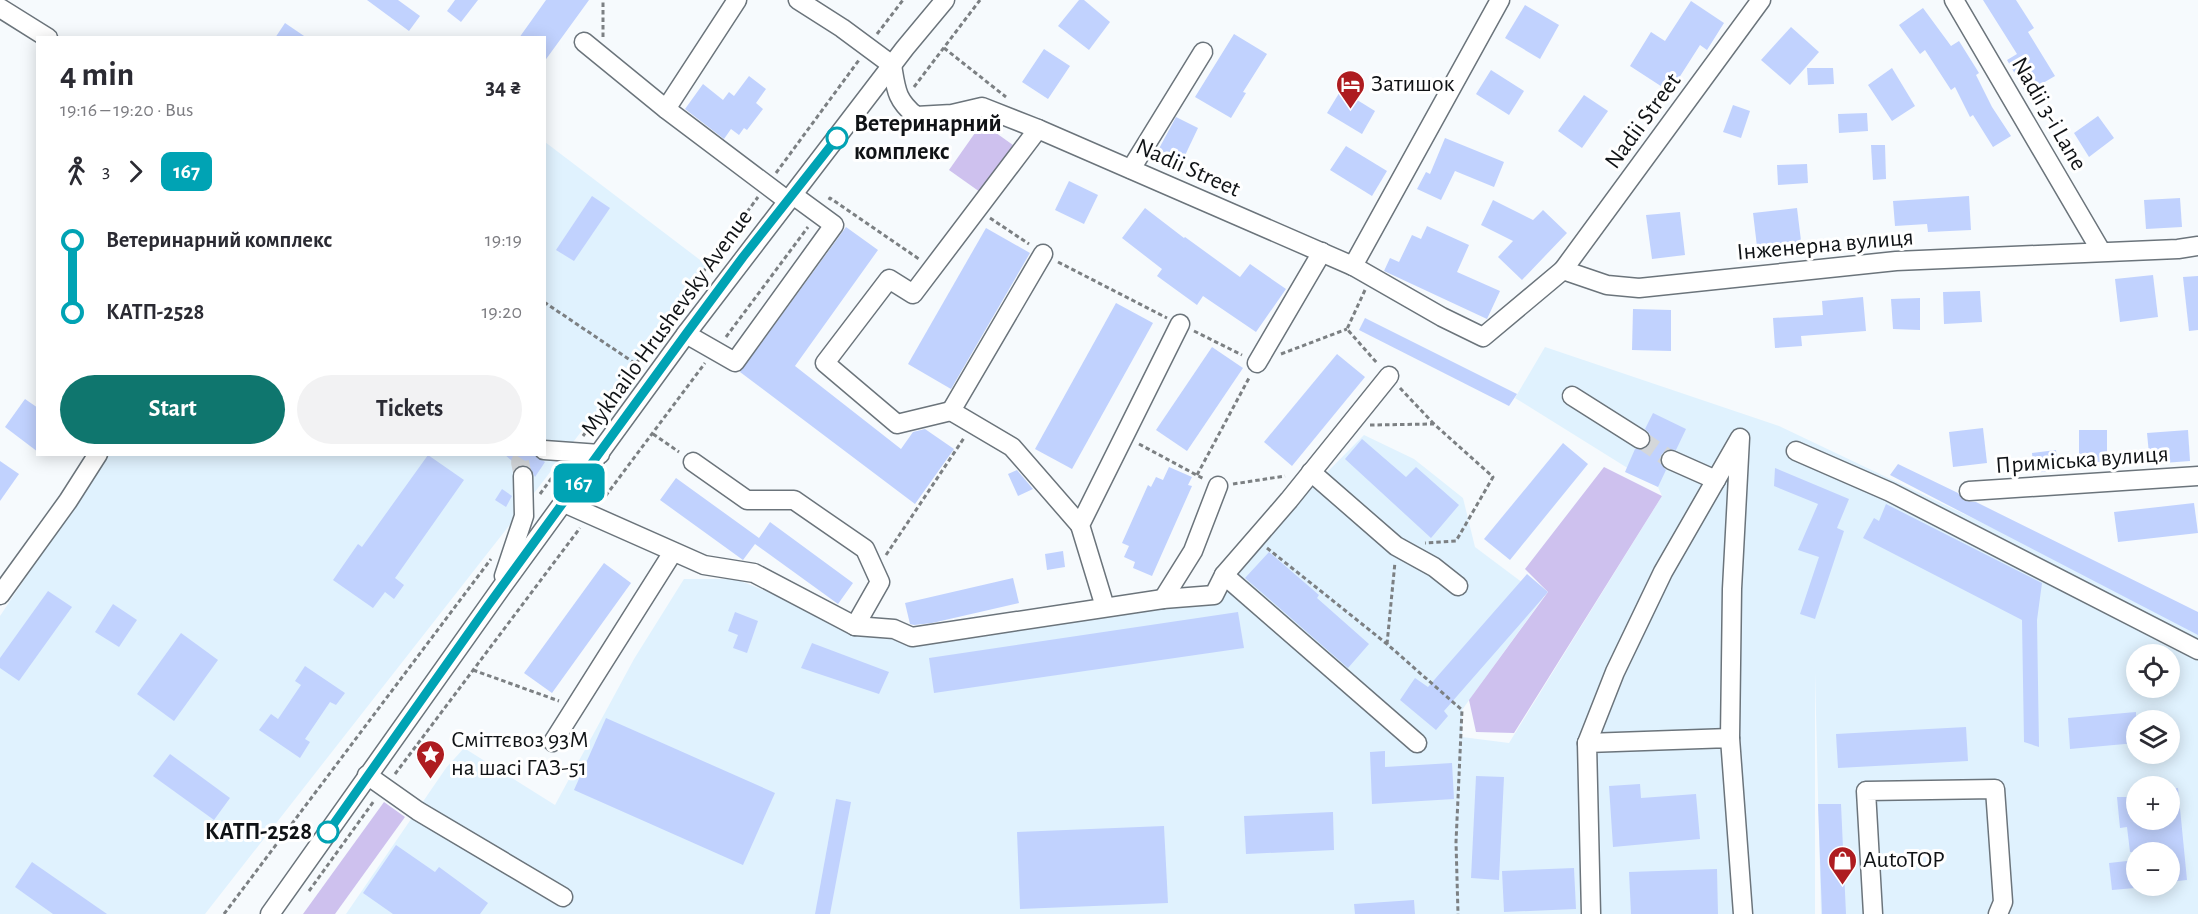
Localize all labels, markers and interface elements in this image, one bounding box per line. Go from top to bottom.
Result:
street label: Nadii 3-i Lane [2007,53,2091,175]
text: 4 min [60,59,134,92]
hotel icon: Затишок [1334,68,1366,110]
street label: Nadii Street [1601,69,1686,173]
place label: Затишок [1371,72,1454,96]
text: 34 ₴ [485,76,522,98]
text: 19:16 – 19:20 · Bus [60,100,193,120]
place label: Ветеринарний комплекс [854,112,1002,164]
marker: Ветеринарний комплекс [826,127,848,149]
street label: Nadii Street [1132,134,1244,202]
icon: walk [60,155,93,188]
icon: forward [119,155,152,188]
text: 3 [102,161,110,181]
text: 167 [173,161,200,182]
street label: Mykhailo Hrushevsky Avenue [577,205,757,441]
street label: Інженерна вулиця [1735,225,1915,265]
text: Ветеринарний комплекс [106,229,332,251]
text: 19:19 [485,230,522,250]
text: КАТП-2528 [106,301,204,323]
text: 19:20 [481,302,522,322]
button: Start [60,375,285,444]
button: Tickets [297,375,522,444]
street label: Приміська вулиця [1994,442,2170,478]
line badge: 167 [544,464,614,502]
text: 167 [566,473,592,494]
map controls [2126,644,2180,896]
button: locate [2126,644,2180,698]
button: layers [2126,710,2180,764]
place label: Сміттєвоз 93М на шасі ГАЗ-51 [451,728,589,780]
place icon: Сміттєвоз 93М на шасі ГАЗ-51 [414,738,446,780]
button: + [2126,776,2180,830]
place label: КАТП-2528 [205,820,312,844]
marker: КАТП-2528 [317,821,339,843]
button: − [2126,842,2180,896]
shop icon: AutoTOP [1826,844,1858,886]
place label: AutoTOP [1863,848,1945,872]

